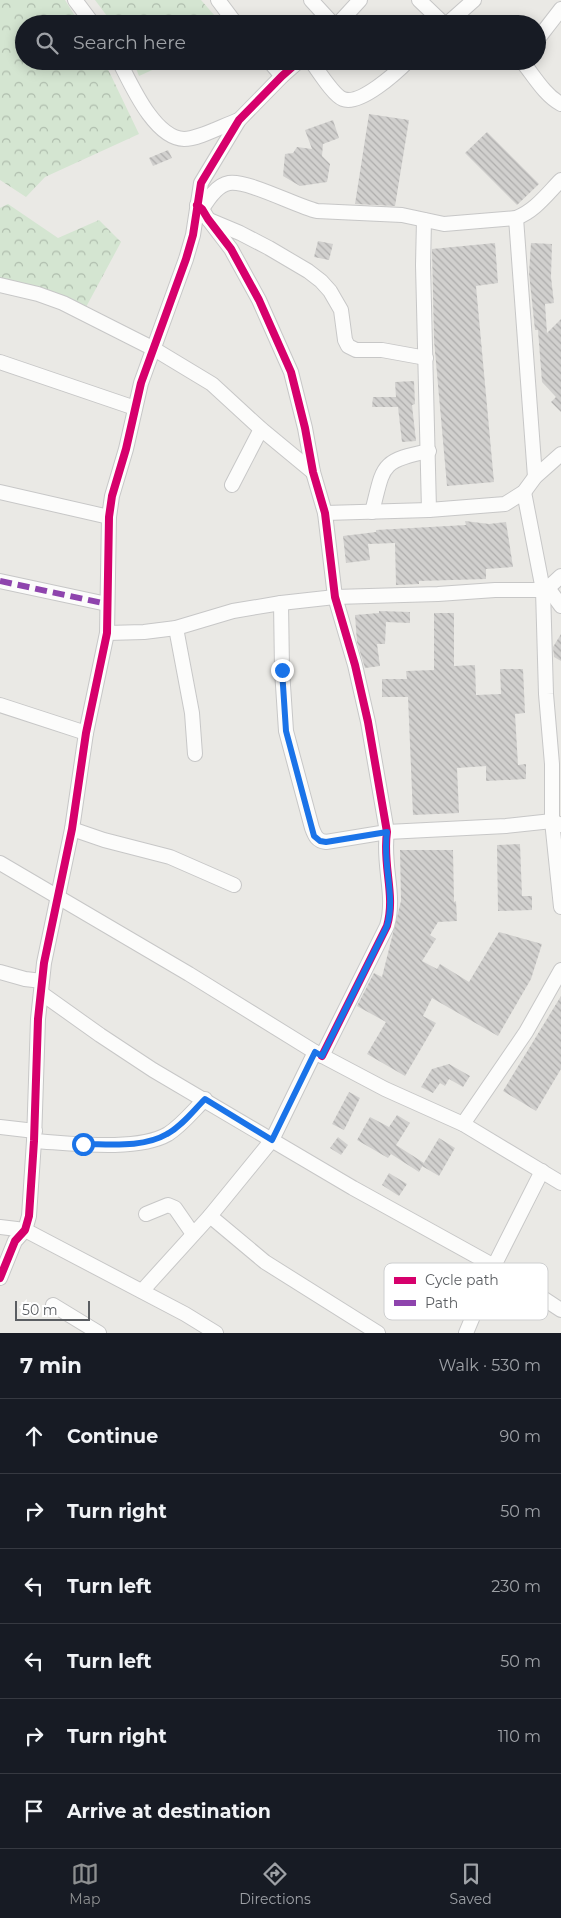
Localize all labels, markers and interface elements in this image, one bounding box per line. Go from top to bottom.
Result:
search box [15,15,546,70]
icon: search [33,29,61,57]
text: Search here [73,31,186,54]
route end [271,659,294,682]
route start [72,1133,95,1156]
legend [384,1263,548,1320]
text: Cycle path [425,1271,499,1289]
text: Path [425,1294,458,1312]
scale bar [15,1298,90,1321]
text: 50 m [22,1301,58,1319]
text: 7 min [20,1353,82,1378]
text: Walk · 530 m [439,1356,541,1375]
icon: ahead [20,1422,48,1450]
text: Continue [67,1425,158,1448]
text: 90 m [499,1427,541,1446]
icon: right [20,1497,48,1525]
text: Turn right [67,1500,167,1523]
text: 50 m [500,1502,541,1521]
icon: left [20,1572,48,1600]
text: Turn left [67,1575,152,1598]
text: 230 m [491,1577,541,1596]
icon: left [20,1647,48,1675]
text: Turn left [67,1650,152,1673]
text: 50 m [500,1652,541,1671]
icon: right [20,1722,48,1750]
text: Turn right [67,1725,167,1748]
text: 110 m [498,1727,541,1746]
icon: arrive [20,1797,48,1825]
text: Arrive at destination [67,1800,271,1823]
tab: Map [69,1860,100,1908]
tab: Directions [239,1860,311,1908]
tab: Saved [450,1860,492,1908]

